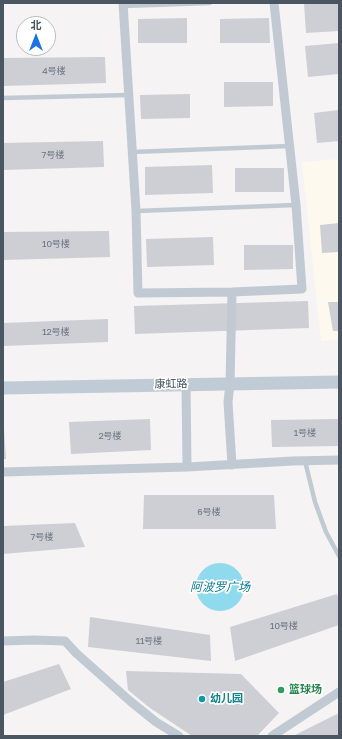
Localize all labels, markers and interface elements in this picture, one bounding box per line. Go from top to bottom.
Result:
north arrow [16,16,56,56]
text: 北 [31,18,42,31]
house number: 4号楼 [42,66,66,76]
house number: 7号楼 [42,150,64,160]
house number: 10号楼 [42,239,70,249]
house number: 12号楼 [42,327,70,337]
street label: 康虹路 [154,377,188,391]
house number: 1号楼 [294,428,316,438]
house number: 2号楼 [98,431,122,441]
house number: 6号楼 [197,507,221,517]
house number: 7号楼 [31,532,53,542]
water label: 阿波罗广场 [190,580,250,594]
house number: 10号楼 [270,621,298,631]
house number: 11号楼 [136,636,162,646]
place label: 篮球场 [289,683,322,697]
marker: 篮球场 [276,685,286,695]
place label: 幼儿园 [210,692,243,706]
marker: 幼儿园 [197,694,207,704]

